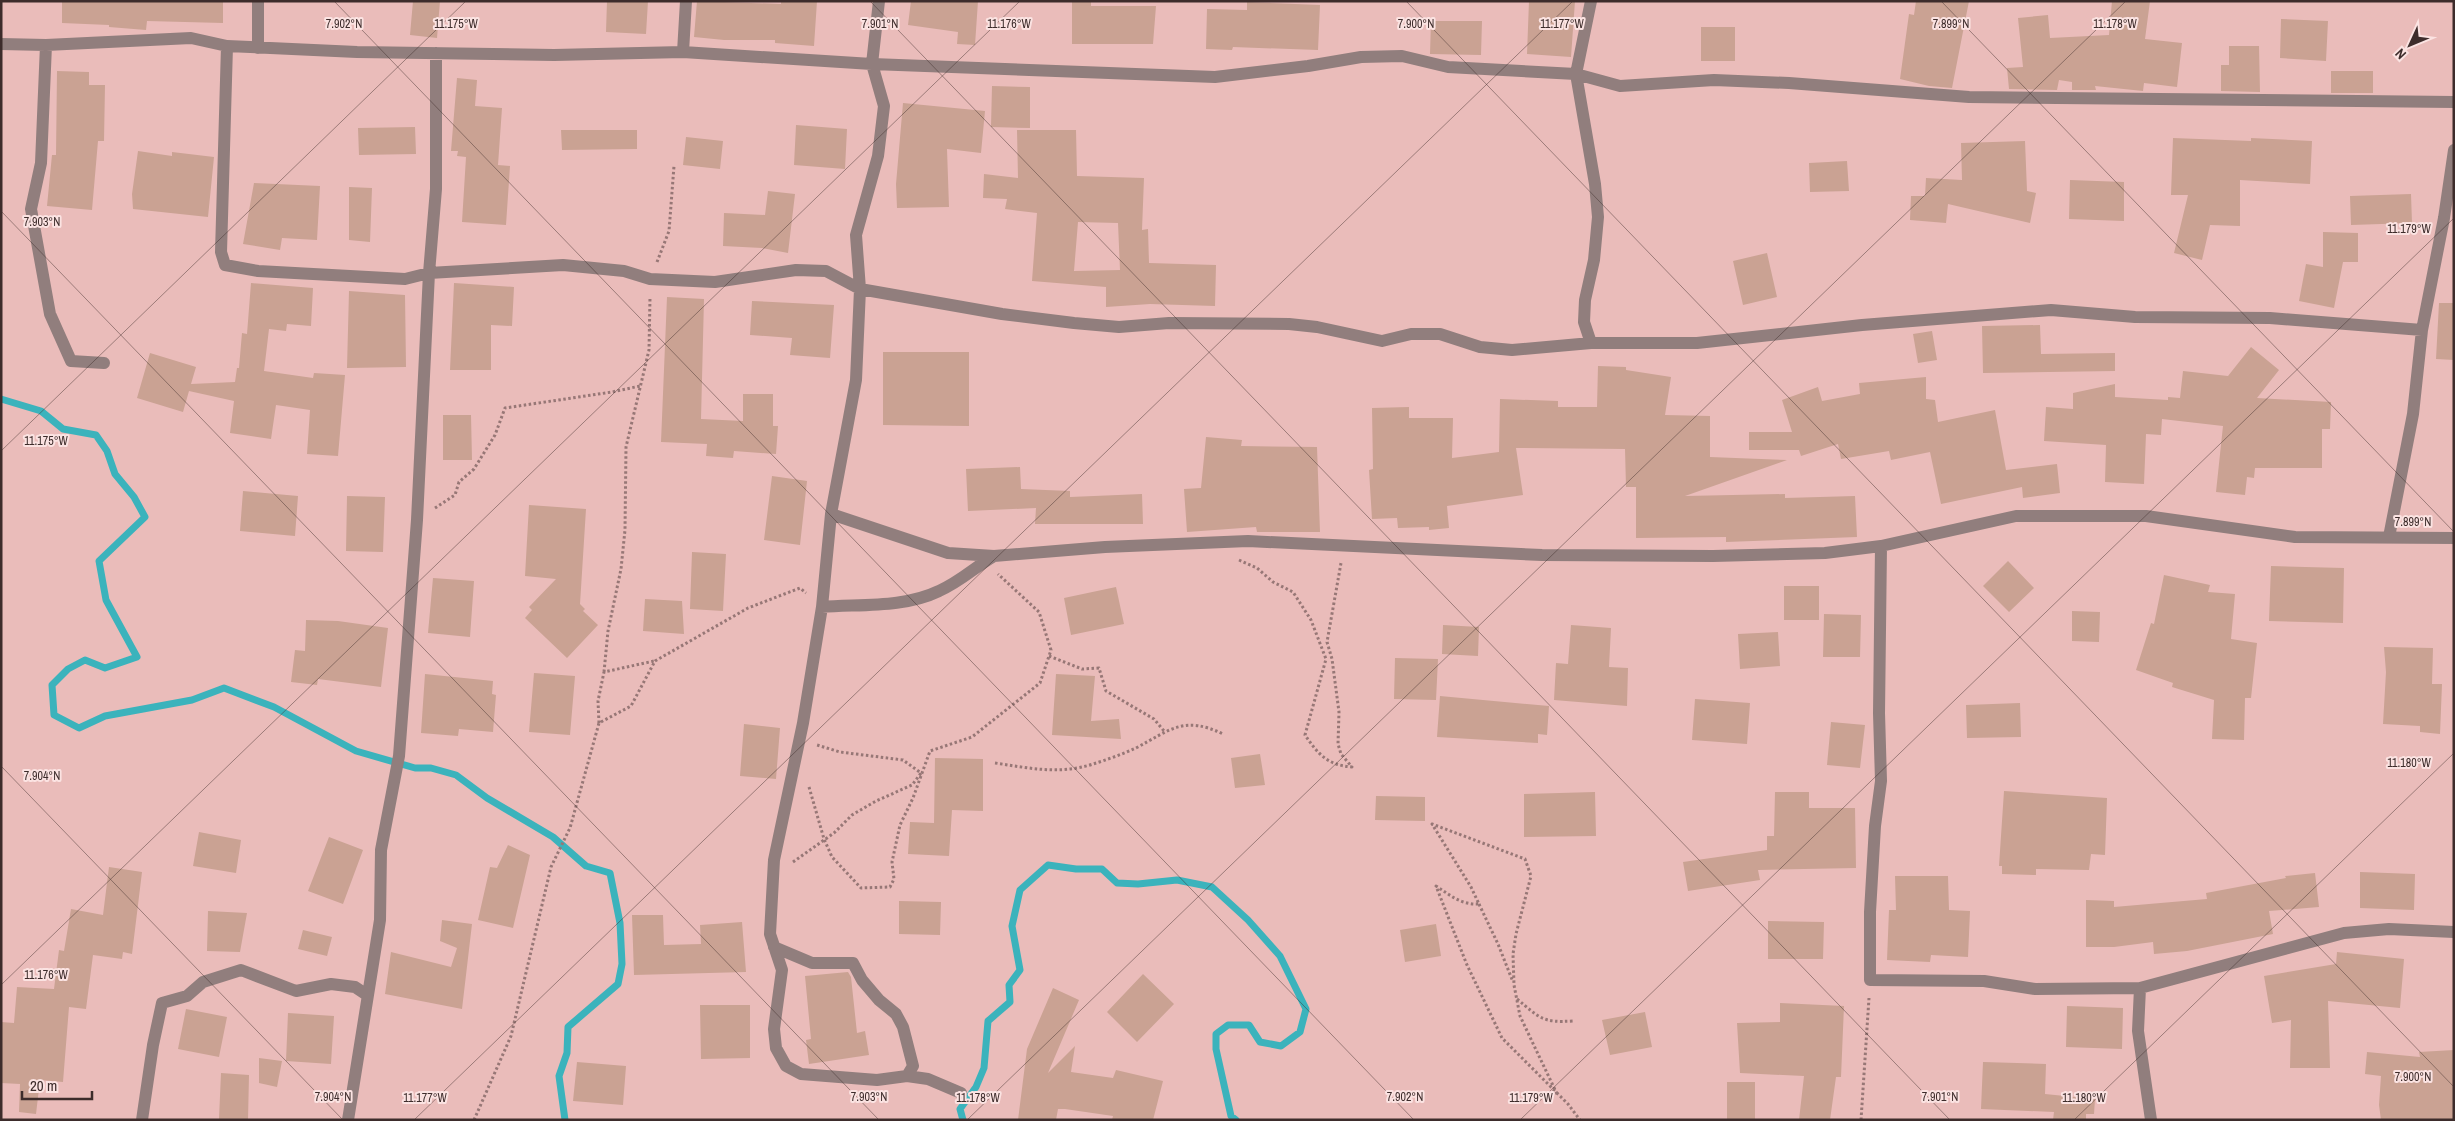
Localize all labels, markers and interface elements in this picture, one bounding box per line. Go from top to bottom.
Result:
text: 7.902°N [326,16,362,32]
text: 11.175°W [434,16,478,32]
text: 7.901°N [862,16,898,32]
text: 11.176°W [987,16,1031,32]
text: 7.900°N [1398,16,1434,32]
text: 11.177°W [1540,16,1584,32]
text: 7.899°N [1933,16,1969,32]
text: 11.178°W [2093,16,2137,32]
north arrow [2385,20,2435,70]
text: N [2391,45,2410,63]
text: 7.903°N [24,214,60,230]
text: 11.179°W [2387,221,2431,237]
text: 11.175°W [24,433,68,449]
text: 7.899°N [2395,514,2431,530]
text: 11.180°W [2387,755,2431,771]
text: 7.904°N [24,768,60,784]
text: 11.176°W [24,967,68,983]
scale bar [22,1068,92,1100]
text: 7.900°N [2395,1069,2431,1085]
text: 20 m [30,1075,57,1096]
text: 7.904°N [315,1089,351,1105]
text: 7.903°N [851,1089,887,1105]
text: 7.902°N [1387,1089,1423,1105]
text: 7.901°N [1922,1089,1958,1105]
text: 11.177°W [403,1090,447,1106]
text: 11.178°W [956,1090,1000,1106]
text: 11.179°W [1509,1090,1553,1106]
text: 11.180°W [2062,1090,2106,1106]

